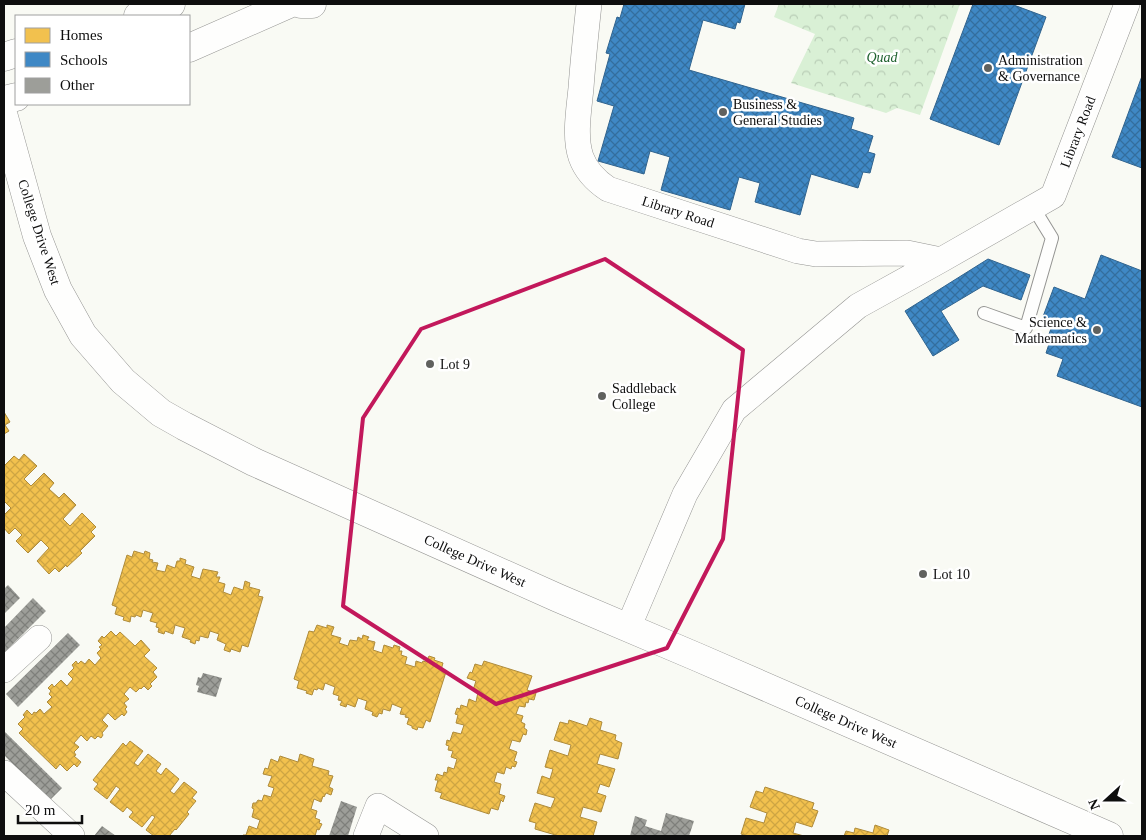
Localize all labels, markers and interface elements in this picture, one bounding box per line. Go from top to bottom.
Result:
legend [15,15,190,105]
text: Homes [60,27,103,43]
park label: Quad [866,50,899,65]
text: Schools [60,52,108,68]
place label: Administration & Governance [998,53,1083,84]
marker: Administration & Governance [982,62,994,74]
text: Other [60,77,94,93]
street label: Library Road [1058,94,1098,170]
place label: Business & General Studies [733,97,822,128]
marker: Business & General Studies [717,106,729,118]
street label: College Drive West [15,177,63,287]
street label: Library Road [640,193,716,231]
place label: Science & Mathematics [1015,315,1087,346]
marker: Science & Mathematics [1091,324,1103,336]
place label: Lot 9 [440,357,470,372]
marker: Lot 9 [424,358,436,370]
place label: Saddleback College [612,381,677,412]
marker: Saddleback College [596,390,608,402]
street label: College Drive West [422,532,528,590]
place label: Lot 10 [933,567,970,582]
marker: Lot 10 [917,568,929,580]
street label: College Drive West [793,693,899,751]
north arrow [1081,775,1131,825]
scale bar [18,792,81,824]
text: N [1086,797,1103,812]
text: 20 m [25,802,56,818]

